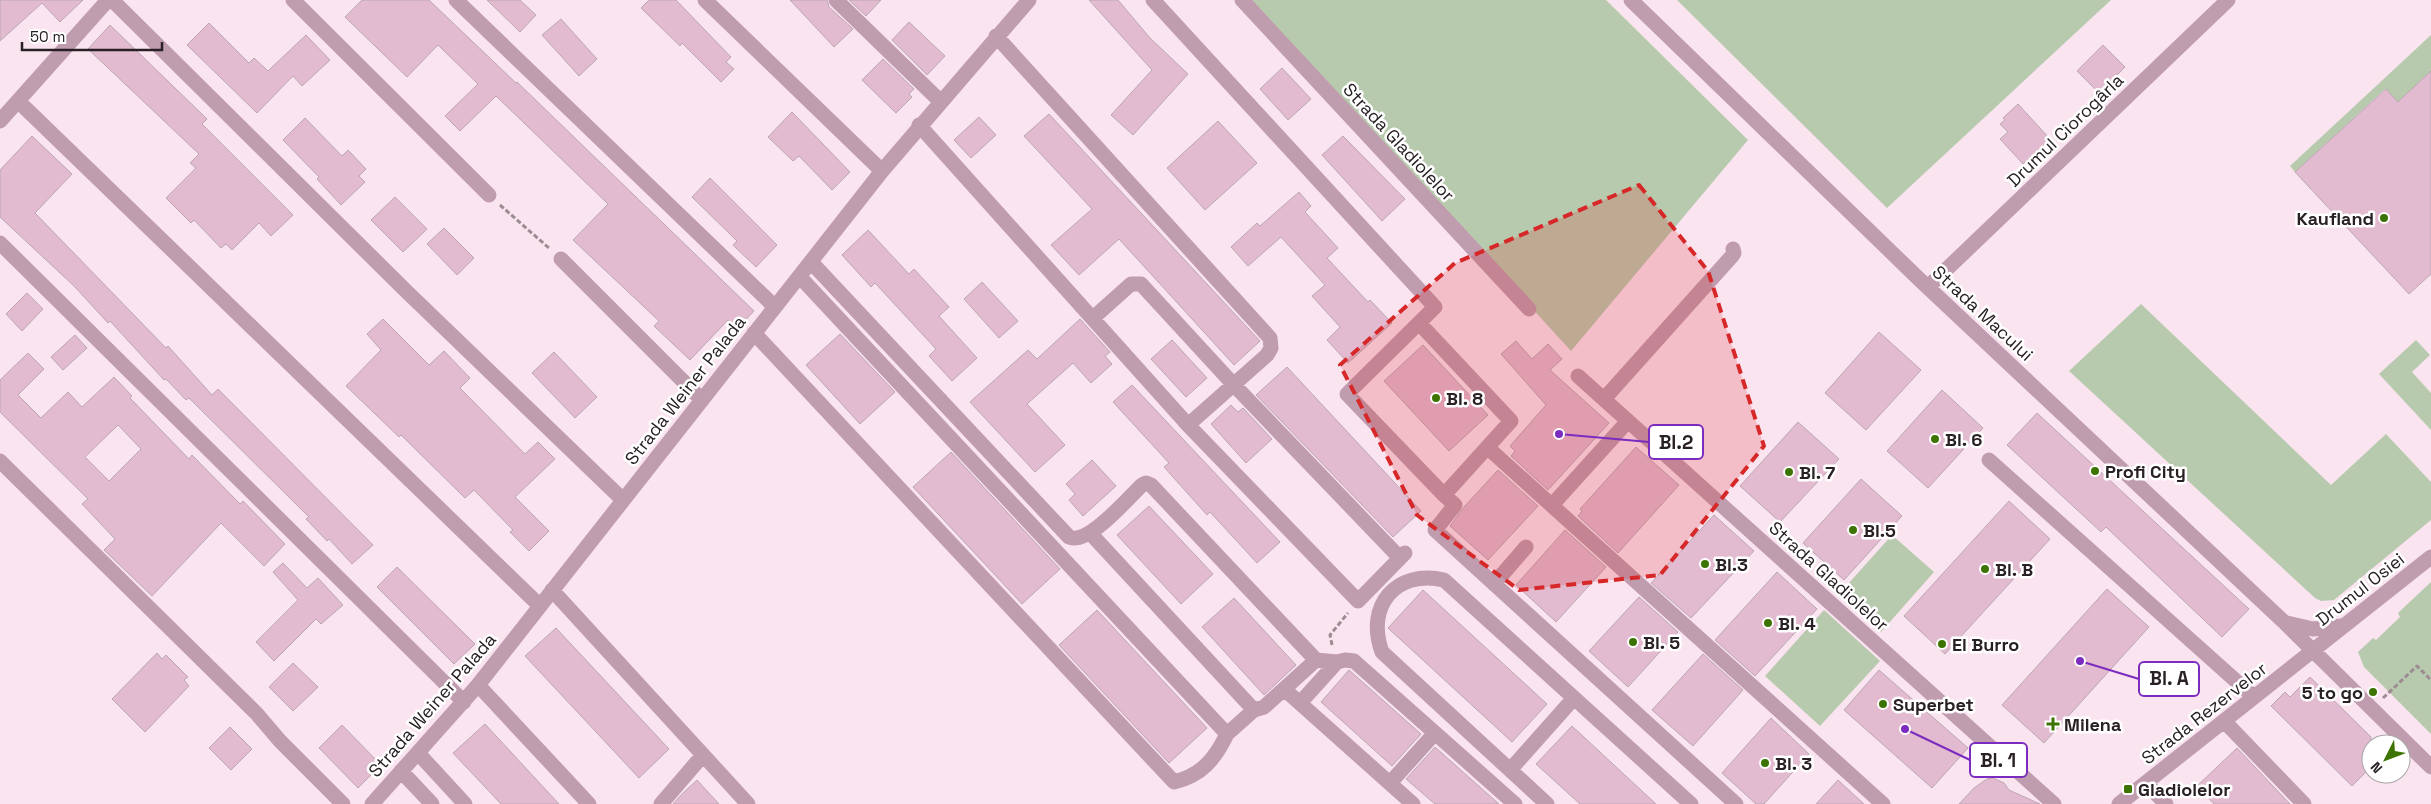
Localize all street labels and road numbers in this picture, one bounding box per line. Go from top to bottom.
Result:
street label: Drumul Ciorogârla [2002,68,2128,192]
street label: Strada Gladiolelor [1338,78,1460,206]
street label: Strada Macului [1928,260,2038,366]
street label: Strada Weiner Palada [619,311,751,469]
street label: Strada Gladiolelor [1764,516,1894,636]
street label: Drumul Osiei [2311,547,2409,631]
street label: Strada Weiner Palada [363,628,501,782]
street label: Strada Rezervelor [2137,657,2272,769]

